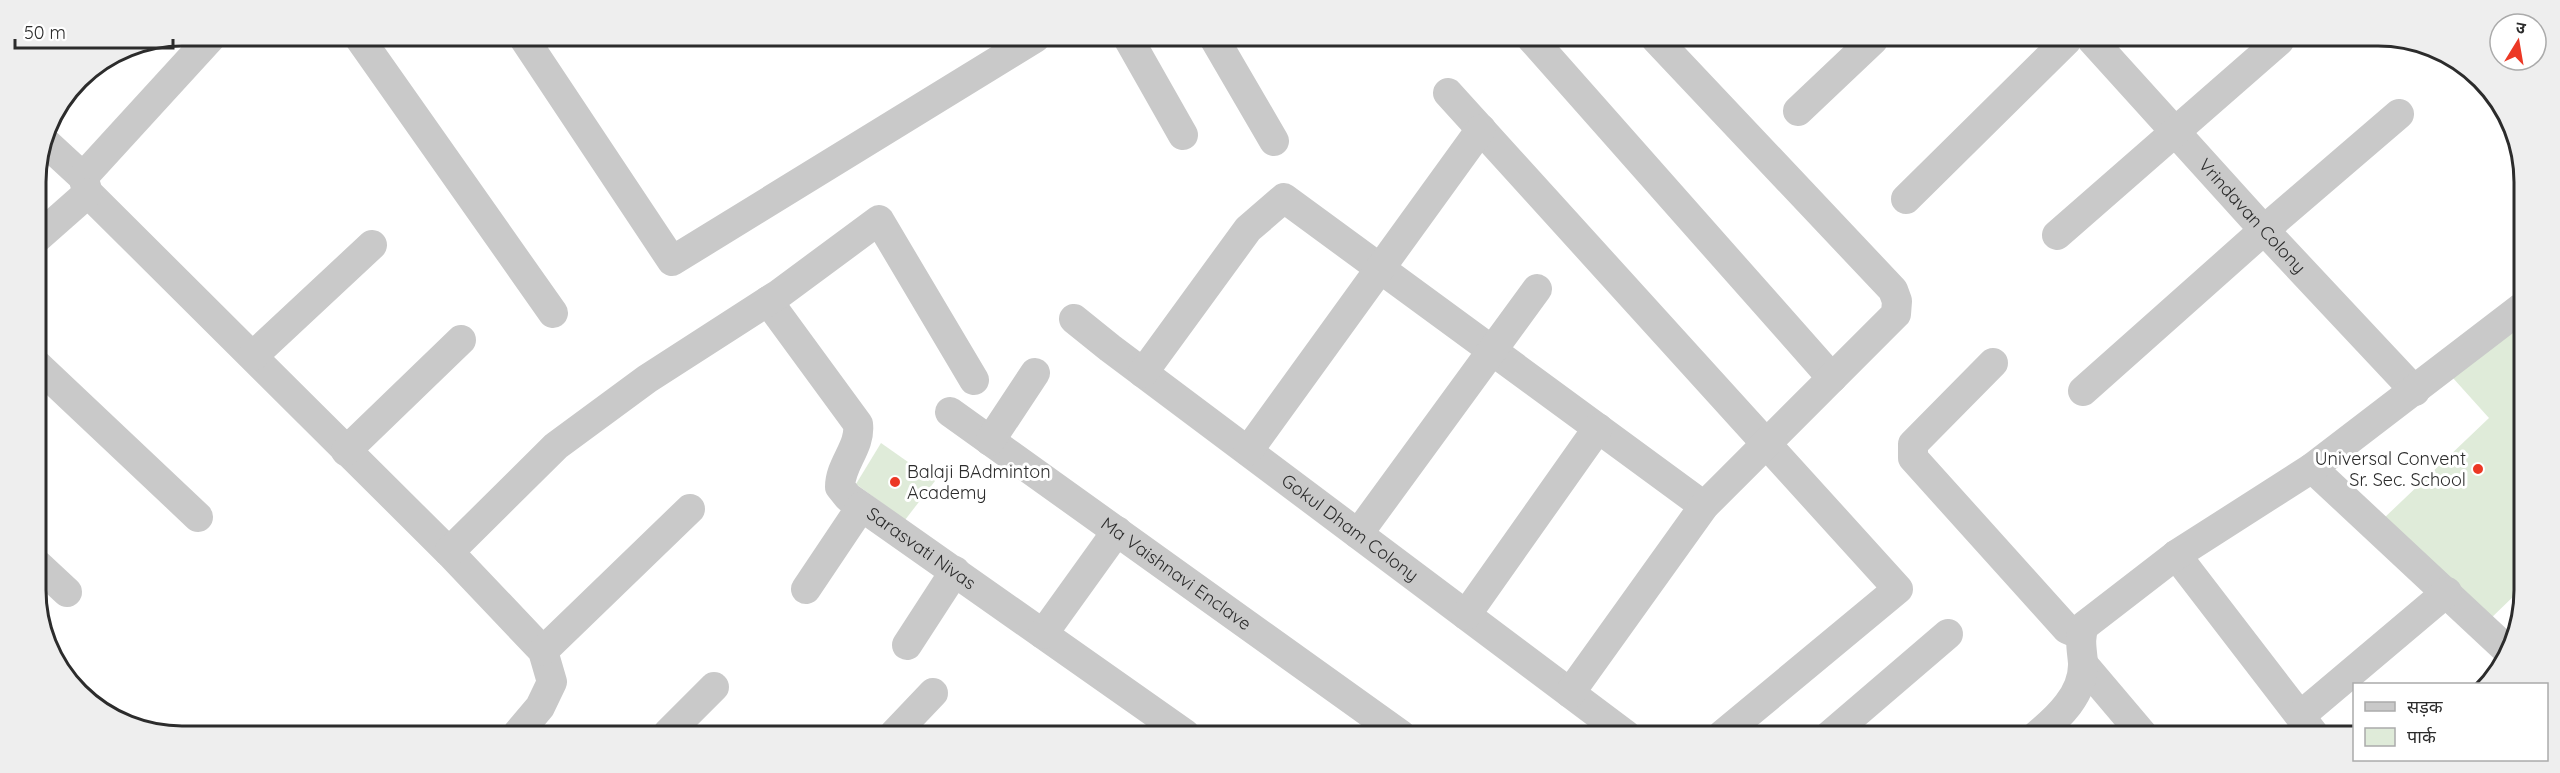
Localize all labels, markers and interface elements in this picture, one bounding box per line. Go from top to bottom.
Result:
scale bar [15,12,172,50]
north arrow [2488,12,2548,72]
text: उ [2514,17,2528,38]
text: 50 m [24,21,66,44]
street label: Vrindavan Colony [2194,153,2311,278]
place label: Universal Convent Sr. Sec. School [2315,447,2466,491]
place label: Balaji BAdminton Academy [907,460,1051,504]
marker: Universal Convent Sr. Sec. School [2471,462,2485,476]
street label: Gokul Dham Colony [1277,469,1423,586]
marker: Balaji BAdminton Academy [888,475,902,489]
street label: Sarasvati Nivas [862,502,981,594]
street label: Ma Vaishnavi Enclave [1097,512,1256,635]
legend [2353,683,2548,761]
text: सड़क [2407,695,2444,718]
text: पार्क [2407,725,2437,748]

